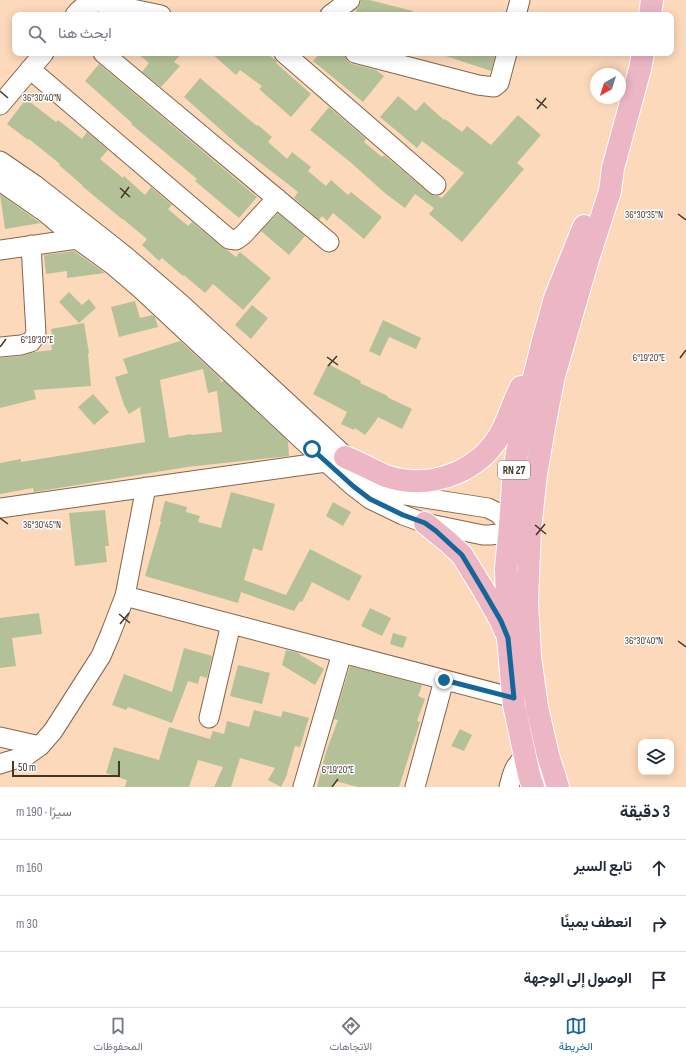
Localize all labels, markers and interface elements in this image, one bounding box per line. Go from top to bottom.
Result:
search box [12,12,674,56]
icon: search [26,23,48,45]
text: ابحث هنا [58,24,112,43]
north arrow [590,68,626,104]
text: 36°30'40"N [23,92,61,104]
text: 36°30'35"N [625,209,663,221]
text: 6°19'30"E [21,334,53,346]
text: 6°19'20"E [633,352,665,364]
route start [303,440,321,458]
road number: RN 27 [498,461,530,479]
text: 36°30'45"N [23,519,61,531]
text: 36°30'40"N [625,635,663,647]
route end [435,671,453,689]
map controls [638,739,674,775]
button: layers [638,739,674,775]
scale bar [12,759,120,778]
text: 50 m [18,761,36,774]
text: 6°19'20"E [322,764,354,776]
text: 3 دقيقة [620,802,670,822]
text: سيرًا · 190 m [16,804,72,820]
text: تابع السير [574,857,632,876]
icon: ahead [648,857,670,879]
text: 160 m [16,860,42,876]
text: انعطف يمينًا [561,913,632,932]
icon: right [648,913,670,935]
text: 30 m [16,916,38,932]
text: الوصول إلى الوجهة [524,969,632,988]
icon: arrive [648,969,670,991]
tab: المحفوظات [93,1015,143,1056]
tab: الاتجاهات [329,1015,372,1056]
tab: الخريطة [559,1015,593,1056]

